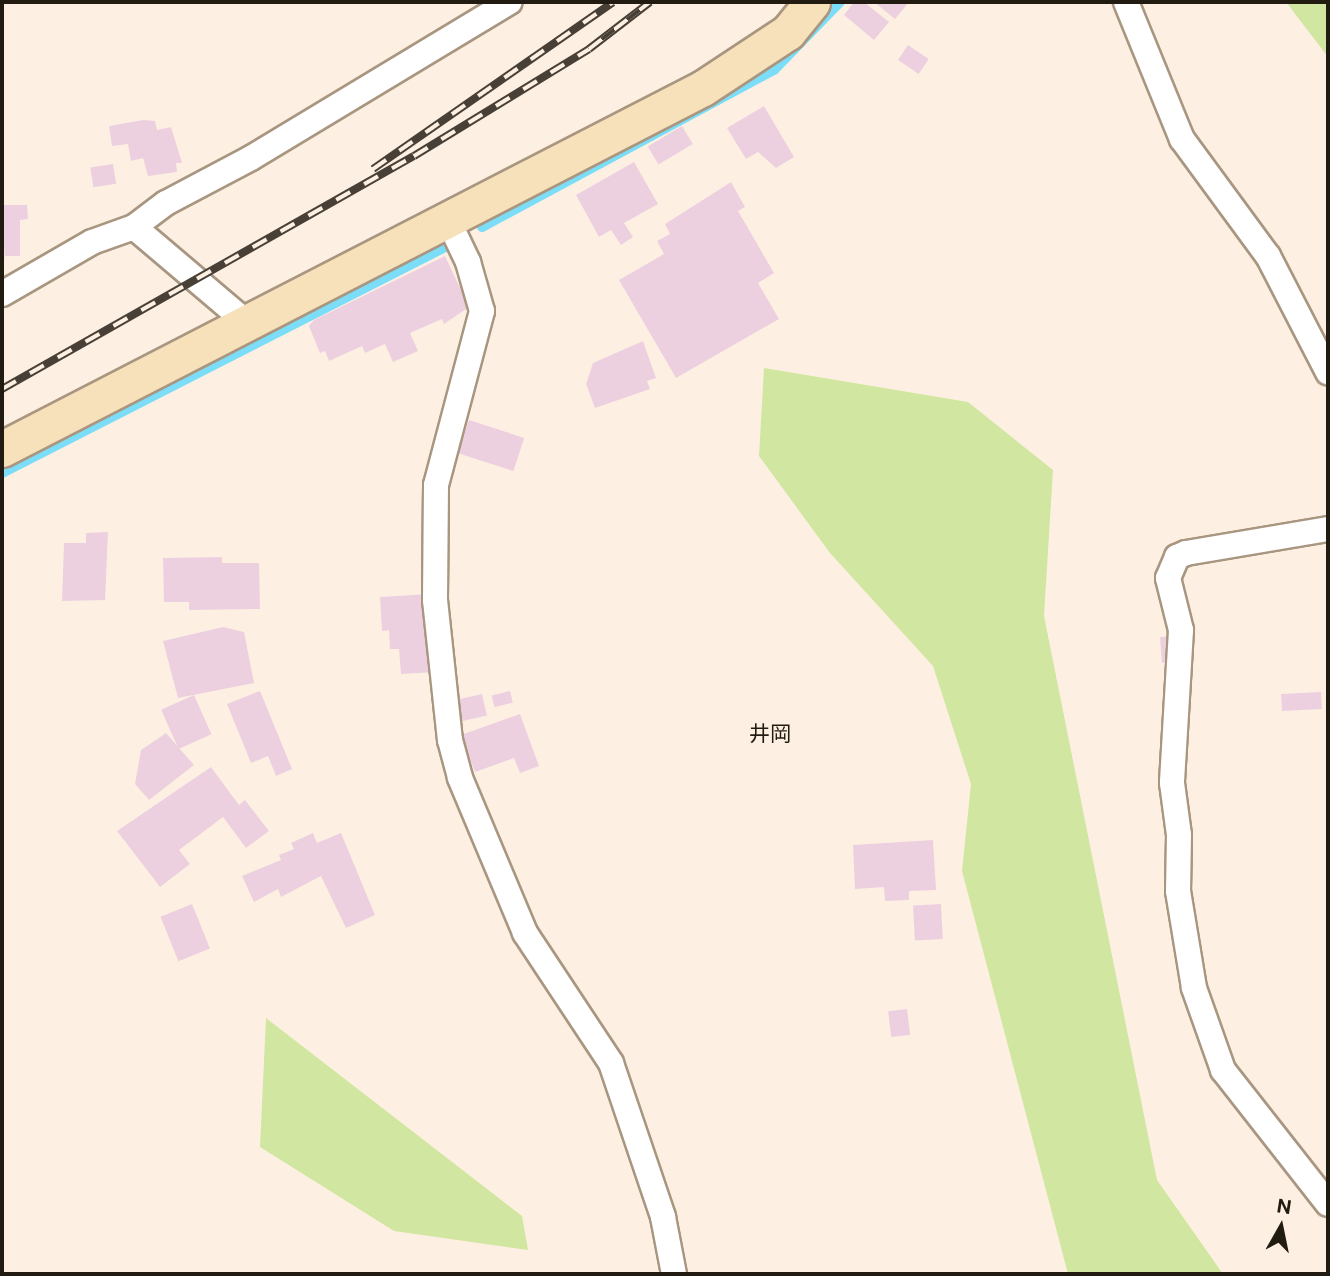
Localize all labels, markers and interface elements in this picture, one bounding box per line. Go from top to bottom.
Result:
district label: 井岡 [749,721,791,747]
north arrow [1246,1192,1316,1262]
text: N [1275,1194,1293,1218]

